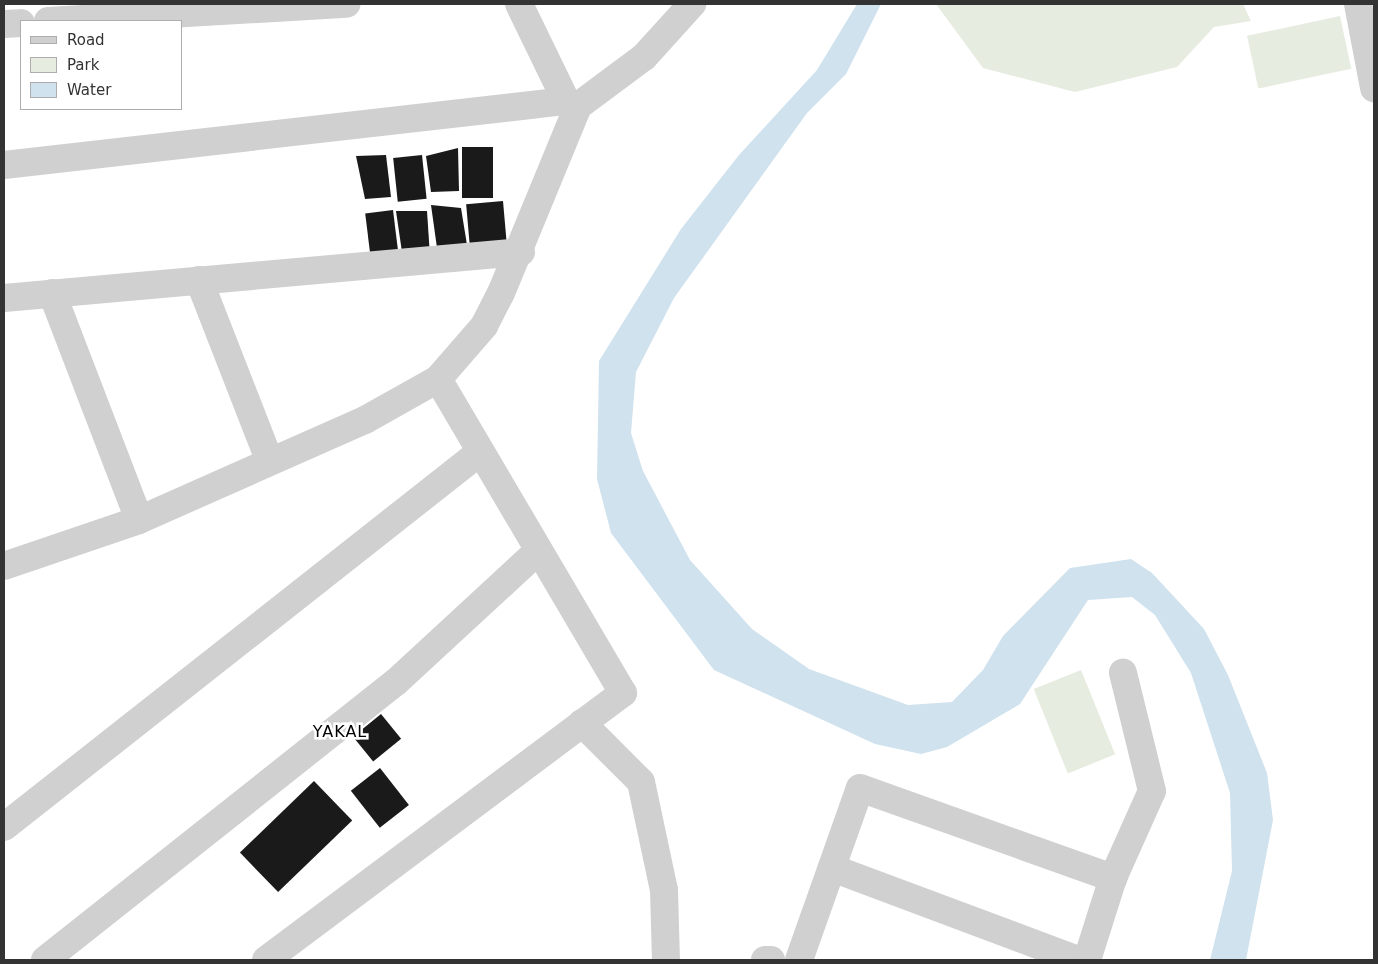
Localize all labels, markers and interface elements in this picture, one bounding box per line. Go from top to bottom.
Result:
legend [20,20,182,110]
text: Road [67,31,105,49]
text: Park [67,56,99,74]
text: Water [67,81,111,99]
district label: YAKAL [312,722,368,742]

